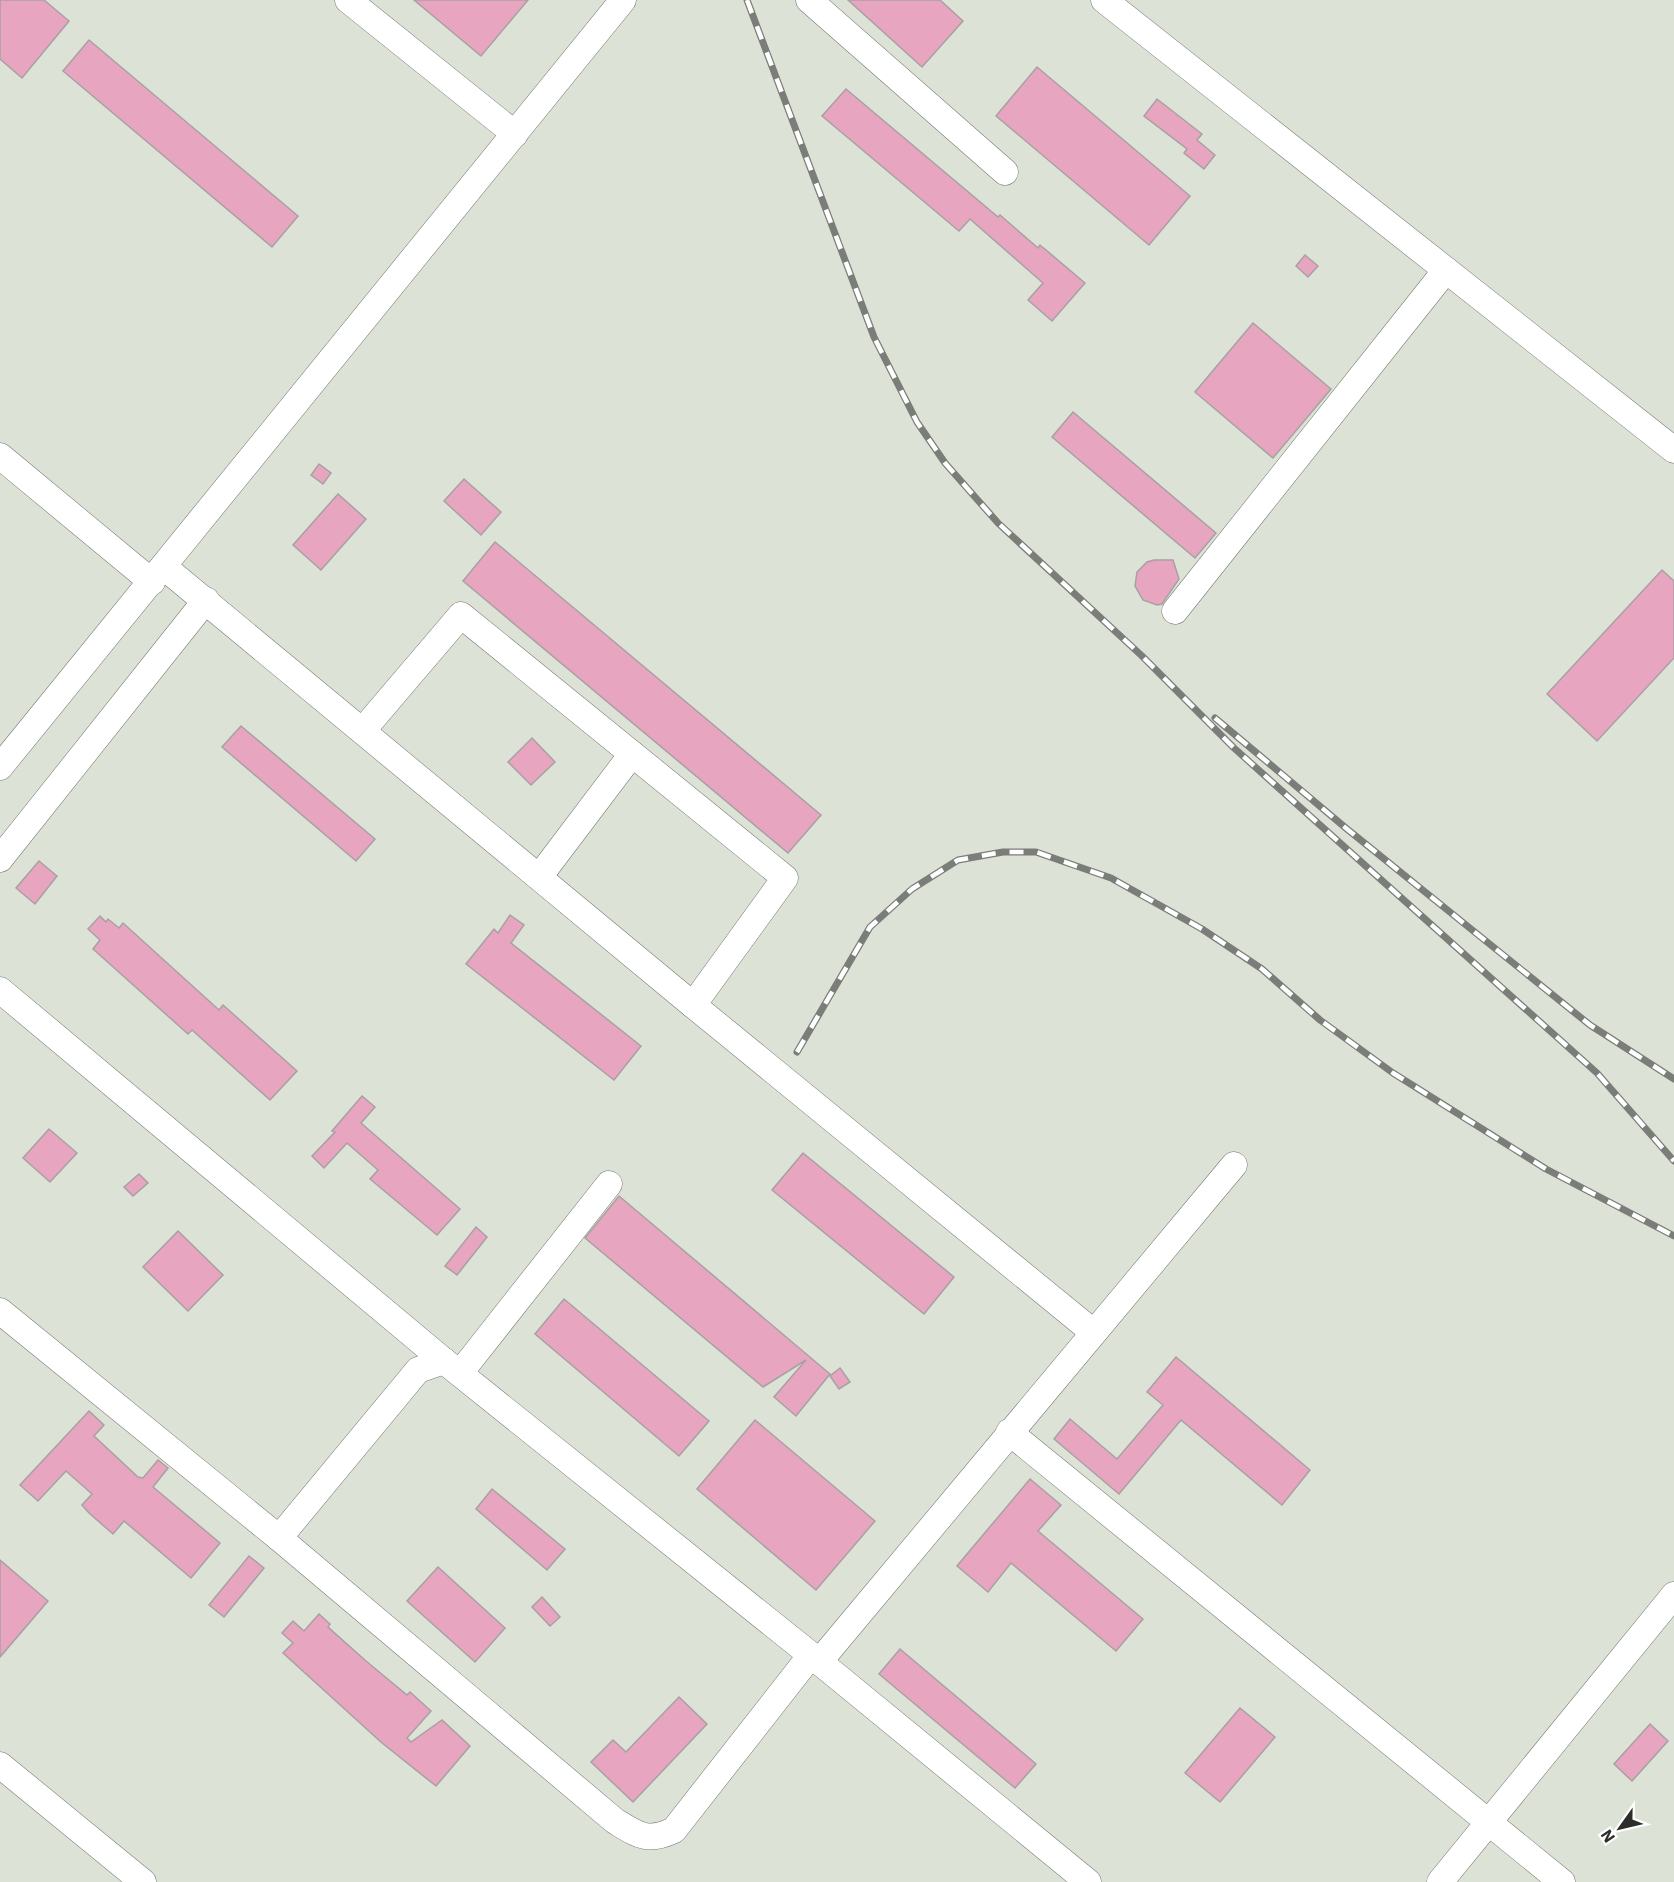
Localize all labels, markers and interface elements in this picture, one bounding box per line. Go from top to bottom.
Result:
north arrow [1590,1798,1650,1858]
text: N [1596,1826,1619,1847]

